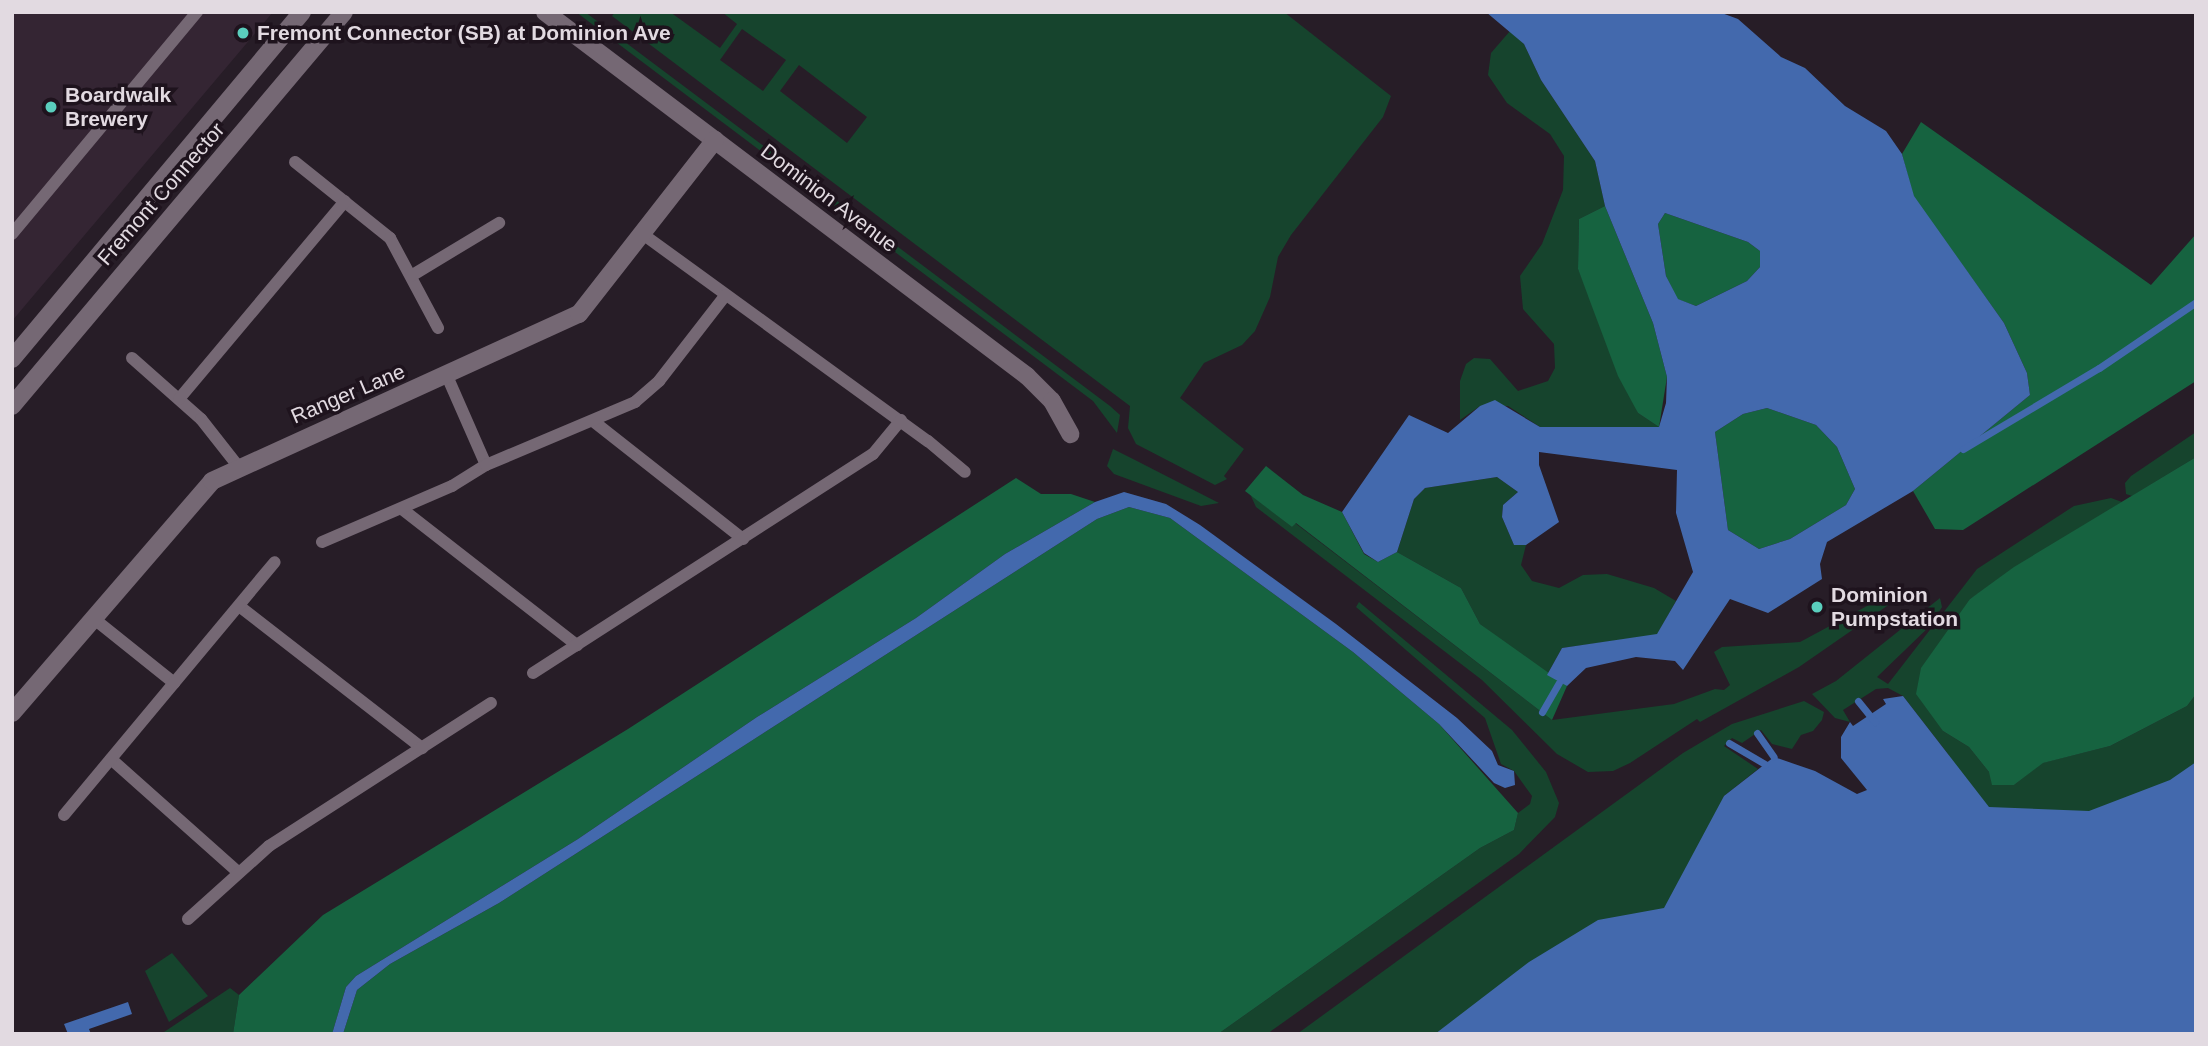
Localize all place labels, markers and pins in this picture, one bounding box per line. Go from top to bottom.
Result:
place label: Fremont Connector (SB) at Dominion Ave [257,20,672,46]
marker: Fremont Connector (SB) at Dominion Ave [235,25,251,41]
place label: Boardwalk Brewery [65,82,171,132]
marker: Boardwalk Brewery [43,99,59,115]
place label: Dominion Pumpstation [1831,582,1958,632]
marker: Dominion Pumpstation [1809,599,1825,615]

